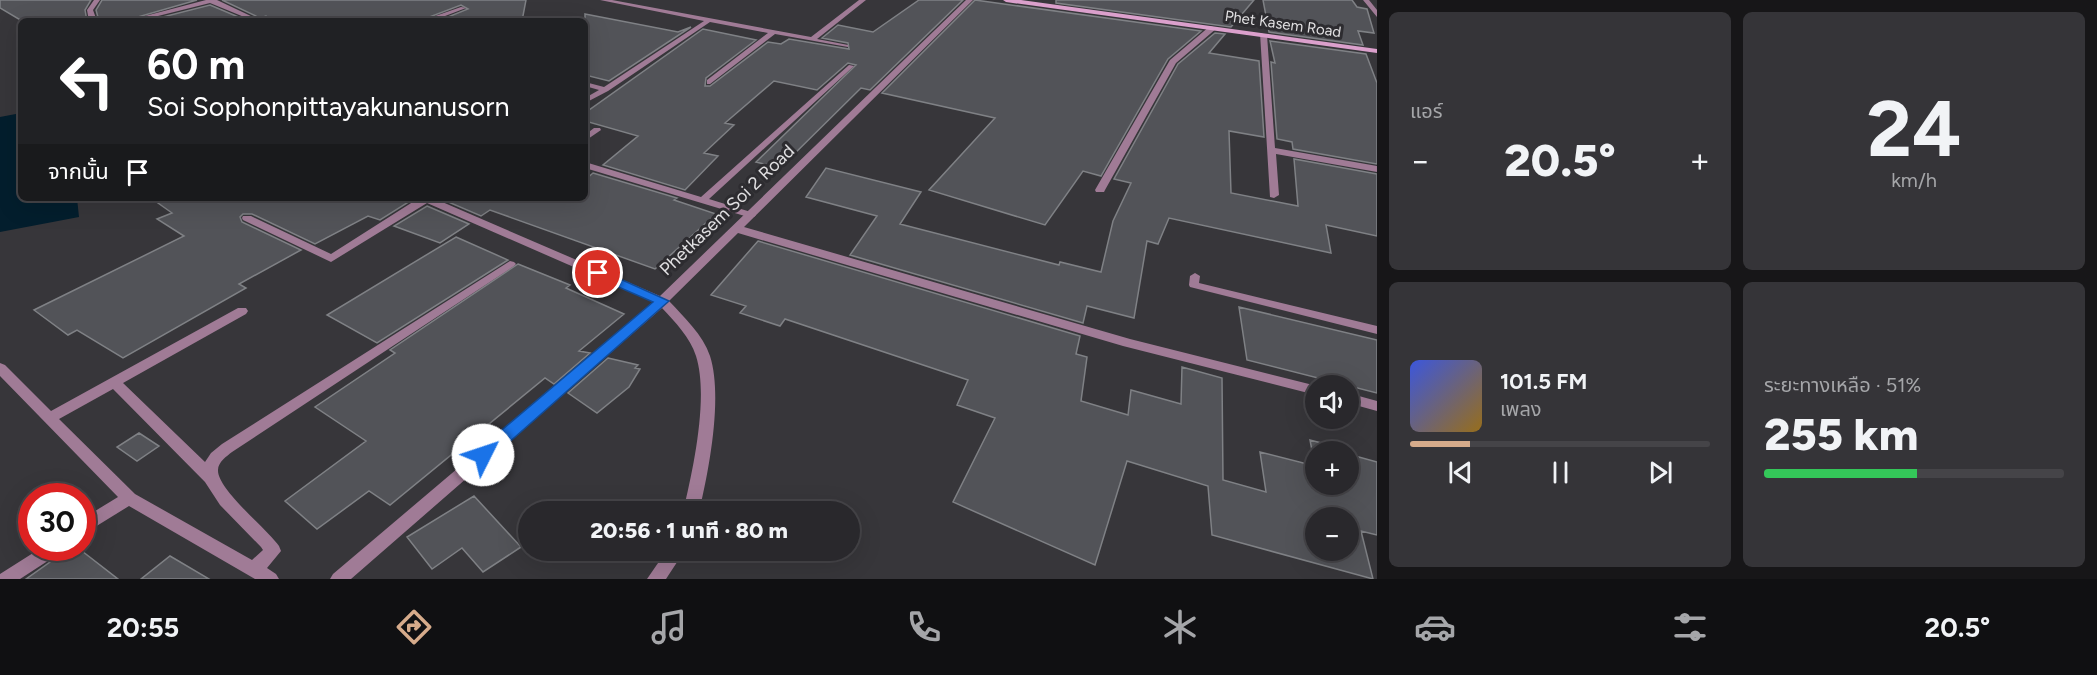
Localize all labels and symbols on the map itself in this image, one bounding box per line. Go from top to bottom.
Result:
street label: Phet Kasem Road [1224,7,1342,41]
street label: Phetkasem Soi 2 Road [655,140,799,280]
pin [572,247,623,298]
position arrow [451,423,515,487]
speed limit sign: 30 [18,483,96,561]

